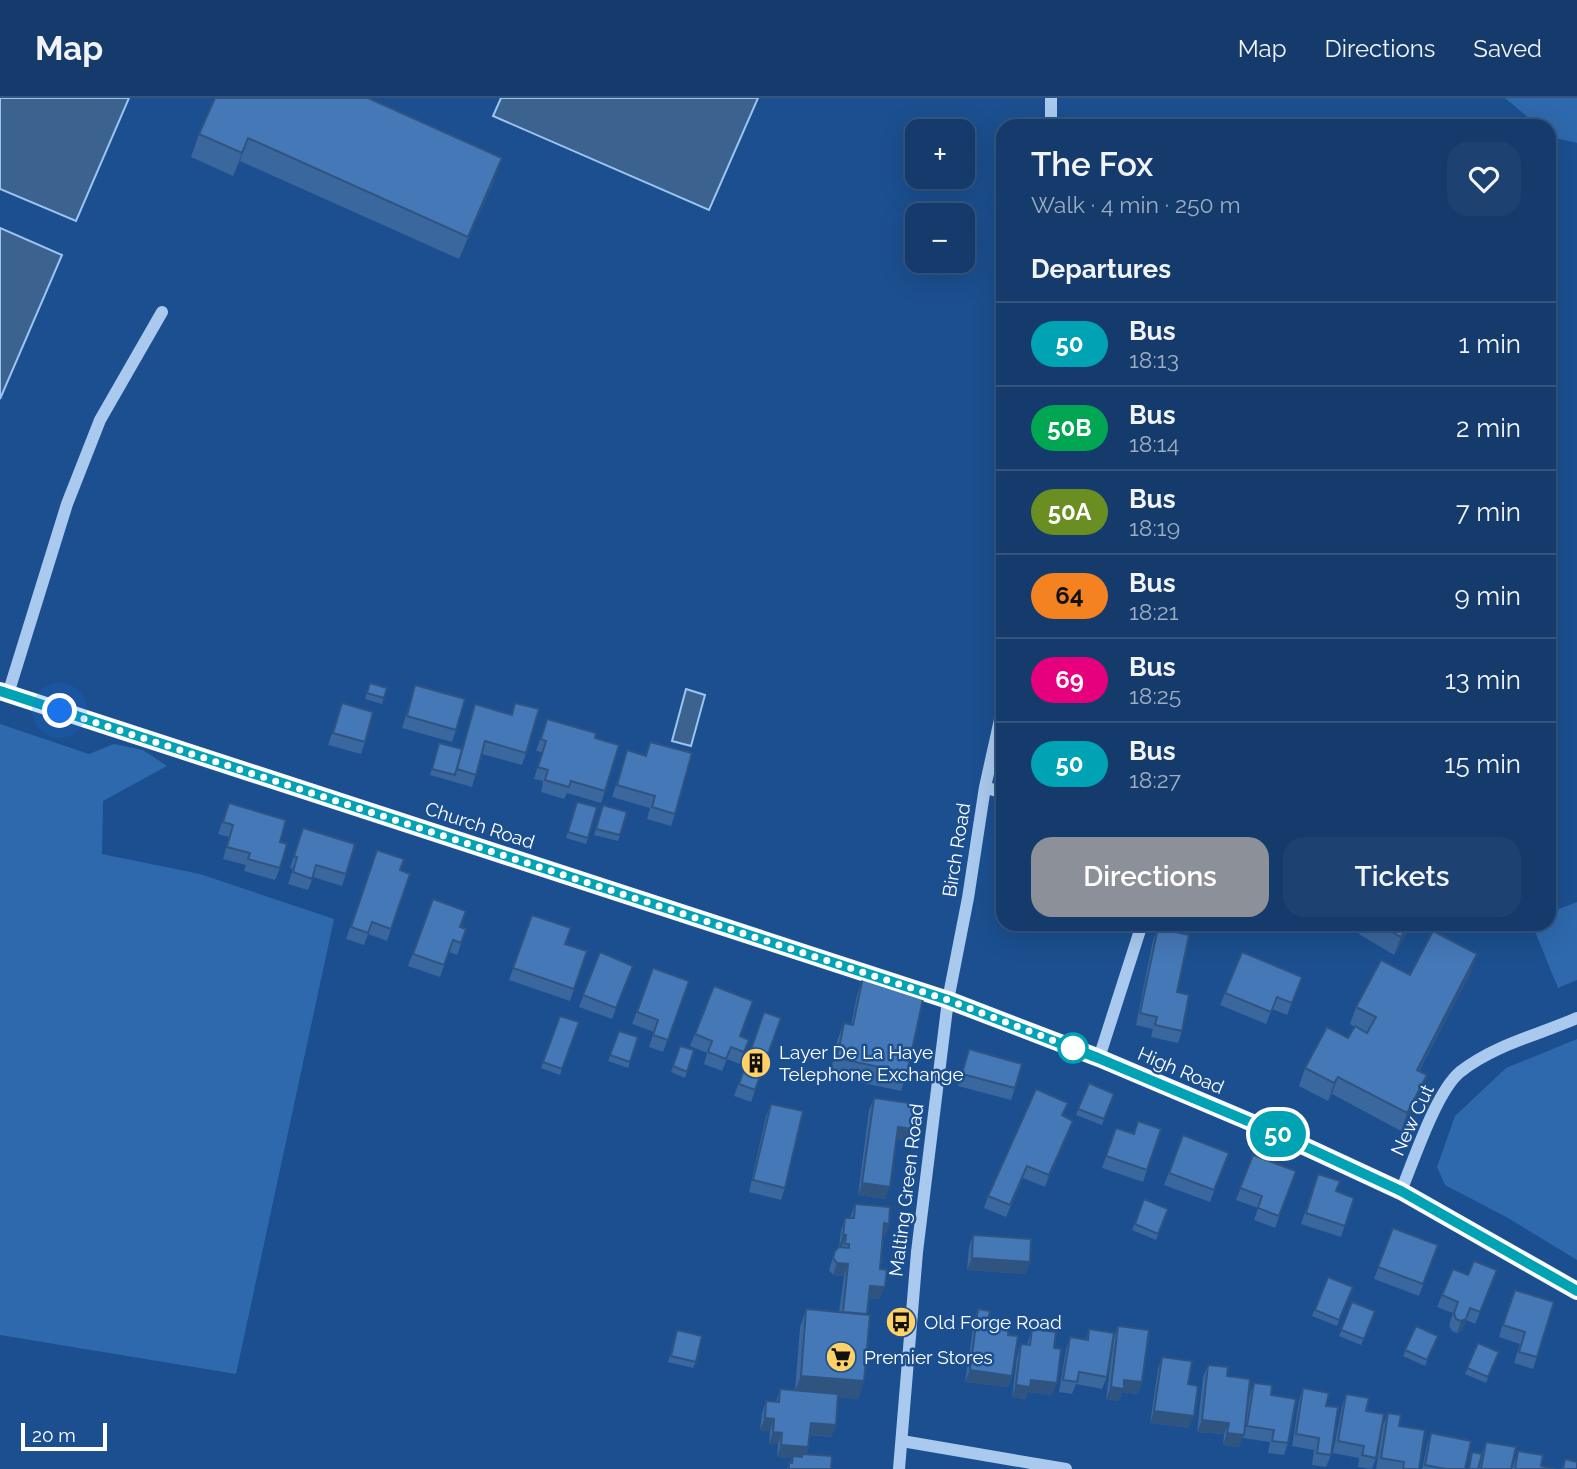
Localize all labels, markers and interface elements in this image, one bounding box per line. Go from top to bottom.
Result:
text: Map [35,29,103,68]
text: Map [1238,34,1287,63]
text: Directions [1325,34,1435,63]
text: Saved [1473,34,1542,63]
map controls [905,119,975,273]
button: + [905,119,975,189]
button: heart [1447,142,1521,216]
text: The Fox [1031,145,1153,184]
text: Walk · 4 min · 250 m [1031,191,1241,218]
button: − [905,203,975,273]
text: Departures [1031,254,1171,284]
text: Bus [1129,316,1176,346]
text: 50 [1055,329,1084,358]
text: 1 min [1459,329,1521,359]
text: 18:13 [1129,346,1179,373]
text: Bus [1129,400,1176,430]
text: 50B [1047,413,1092,442]
text: 2 min [1456,413,1521,443]
text: 18:14 [1129,430,1179,457]
text: Bus [1129,484,1176,514]
text: 50A [1048,497,1091,526]
text: 7 min [1456,497,1521,527]
text: 18:19 [1129,514,1180,541]
text: Bus [1129,568,1176,598]
text: 64 [1055,581,1084,610]
text: 9 min [1454,581,1521,611]
text: 18:21 [1129,598,1179,625]
text: Bus [1129,652,1176,682]
text: 69 [1055,665,1084,694]
text: 13 min [1445,665,1521,695]
text: 18:25 [1129,682,1181,709]
your location [42,693,77,728]
text: Bus [1129,736,1176,766]
text: 50 [1055,749,1084,778]
text: 15 min [1444,749,1521,779]
text: 18:27 [1129,766,1181,793]
street label: Church Road [423,797,537,853]
street label: Birch Road [938,801,974,899]
button: Directions [1031,837,1269,917]
button: Tickets [1283,837,1521,917]
unlabelled marker [1058,1033,1088,1063]
place label: Layer De La Haye Telephone Exchange [779,1041,964,1085]
street label: High Road [1135,1042,1227,1098]
building icon: Layer De La Haye Telephone Exchange [739,1046,773,1080]
street label: New Cut [1386,1080,1438,1159]
street label: Malting Green Road [884,1102,928,1278]
line badge: 50 [1246,1111,1310,1157]
text: 50 [1264,1119,1292,1148]
bus stop icon: Old Forge Road [884,1305,918,1339]
place label: Old Forge Road [924,1311,1062,1333]
supermarket icon: Premier Stores [824,1340,858,1374]
place label: Premier Stores [864,1346,993,1368]
scale bar [21,1420,107,1452]
text: 20 m [32,1424,76,1446]

